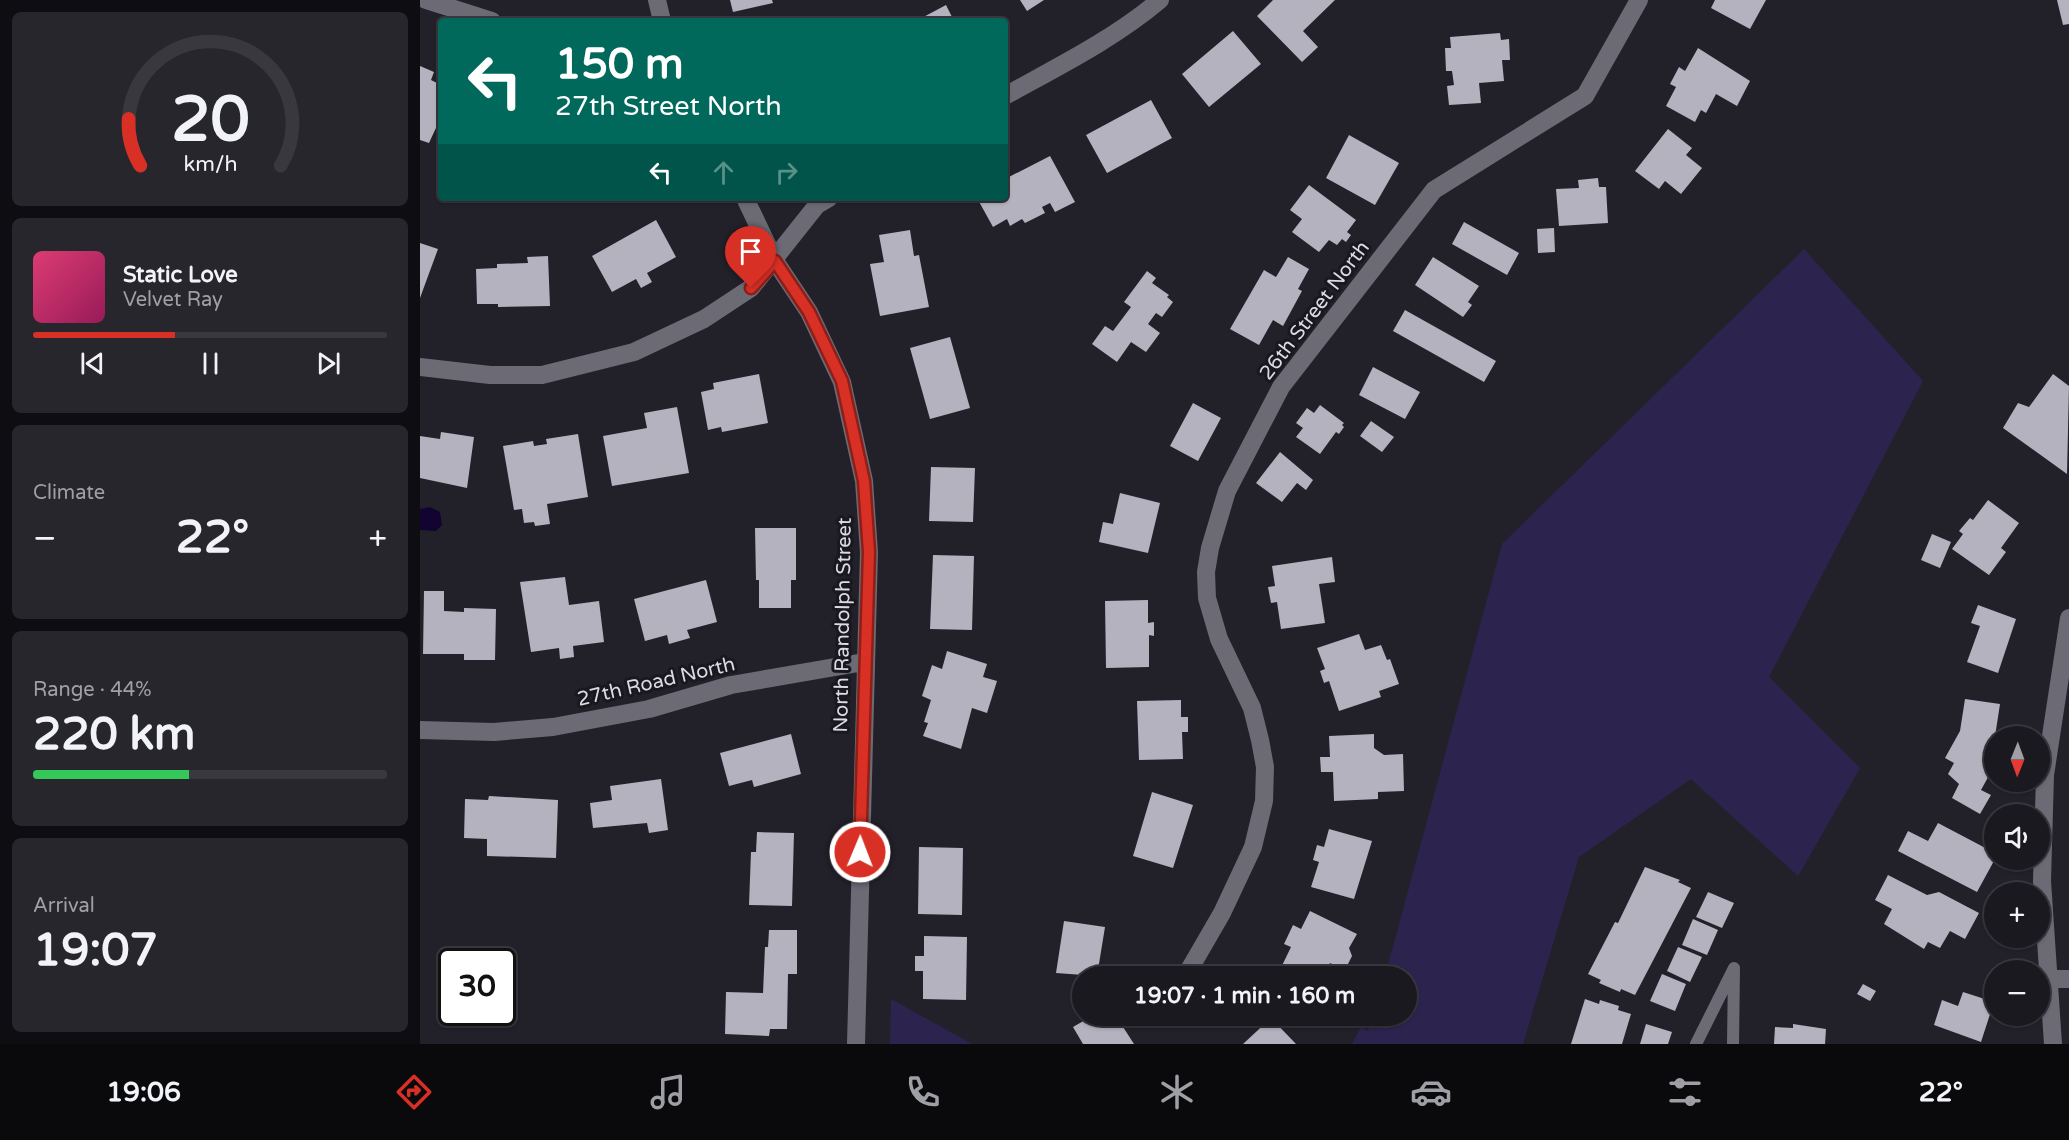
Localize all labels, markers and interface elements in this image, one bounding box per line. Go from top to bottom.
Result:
text: 150 m [555,39,684,90]
icon: left [456,42,534,120]
text: 20 [171,83,249,158]
text: 27th Street North [555,90,782,123]
text: km/h [183,152,237,178]
icon: left [644,156,677,189]
icon: ahead [707,156,740,189]
icon: right [770,156,803,189]
pin [725,226,776,288]
icon: arrive [734,235,767,268]
street label: 26th Street North [1255,236,1375,385]
text: Static Love [123,262,238,288]
text: Velvet Ray [123,288,223,312]
icon: previous [76,347,109,380]
icon: pause [194,347,227,380]
icon: next [312,347,345,380]
text: Climate [33,481,105,505]
text: 22° [176,511,249,565]
street label: North Randolph Street [829,517,857,733]
text: − [33,519,57,558]
text: + [368,519,387,558]
street label: 27th Road North [575,652,737,712]
text: Range · 44% [33,678,152,702]
text: 220 km [33,708,195,762]
north arrow [1984,726,2050,792]
map controls [1984,726,2050,1026]
button: sound [1984,804,2050,870]
position arrow [828,820,892,884]
button: + [1984,882,2050,948]
text: Arrival [33,894,95,918]
text: 19:07 [33,924,158,978]
speed limit sign: 30 [438,948,516,1026]
button: − [1984,960,2050,1026]
text: 19:07 · 1 min · 160 m [1134,983,1355,1009]
icon: directions [393,1071,435,1113]
icon: music [647,1071,689,1113]
icon: phone [902,1071,944,1113]
icon: climate [1156,1071,1198,1113]
icon: car [1410,1071,1452,1113]
icon: filters [1664,1071,1706,1113]
text: 19:06 [106,1076,181,1109]
text: 22° [1919,1076,1963,1109]

